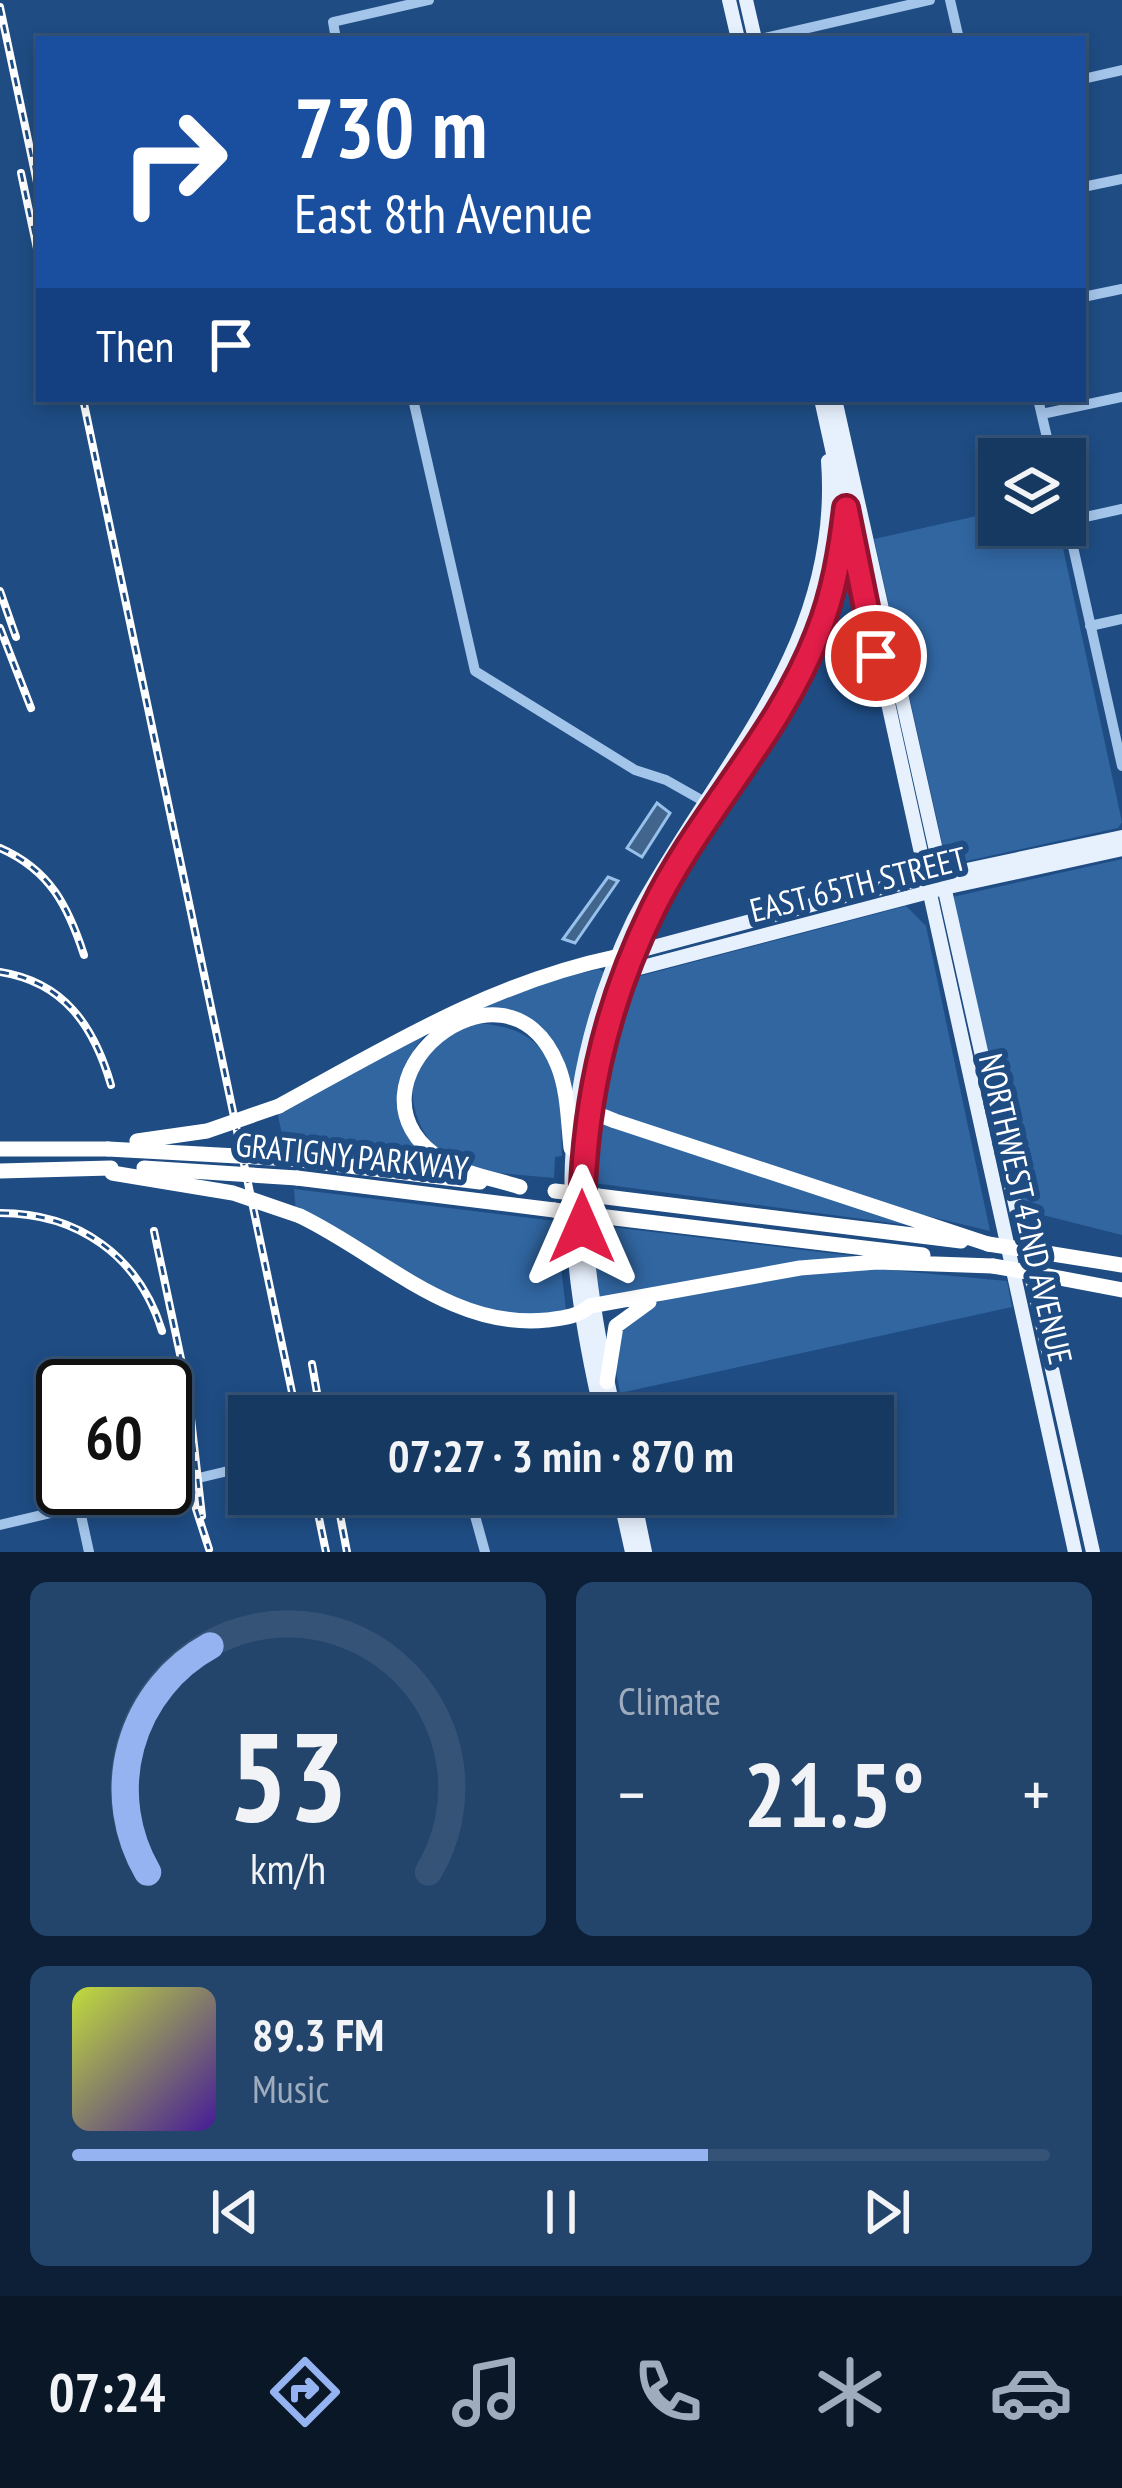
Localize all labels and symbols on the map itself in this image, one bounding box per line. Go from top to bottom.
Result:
pin [825,605,927,707]
street label: EAST 65TH STREET [745,836,971,931]
street label: NORTHWEST 42ND AVENUE [970,1049,1083,1368]
street label: GRATIGNY PARKWAY [234,1122,470,1189]
position arrow [519,1164,645,1290]
speed limit sign: 60 [36,1359,192,1515]

